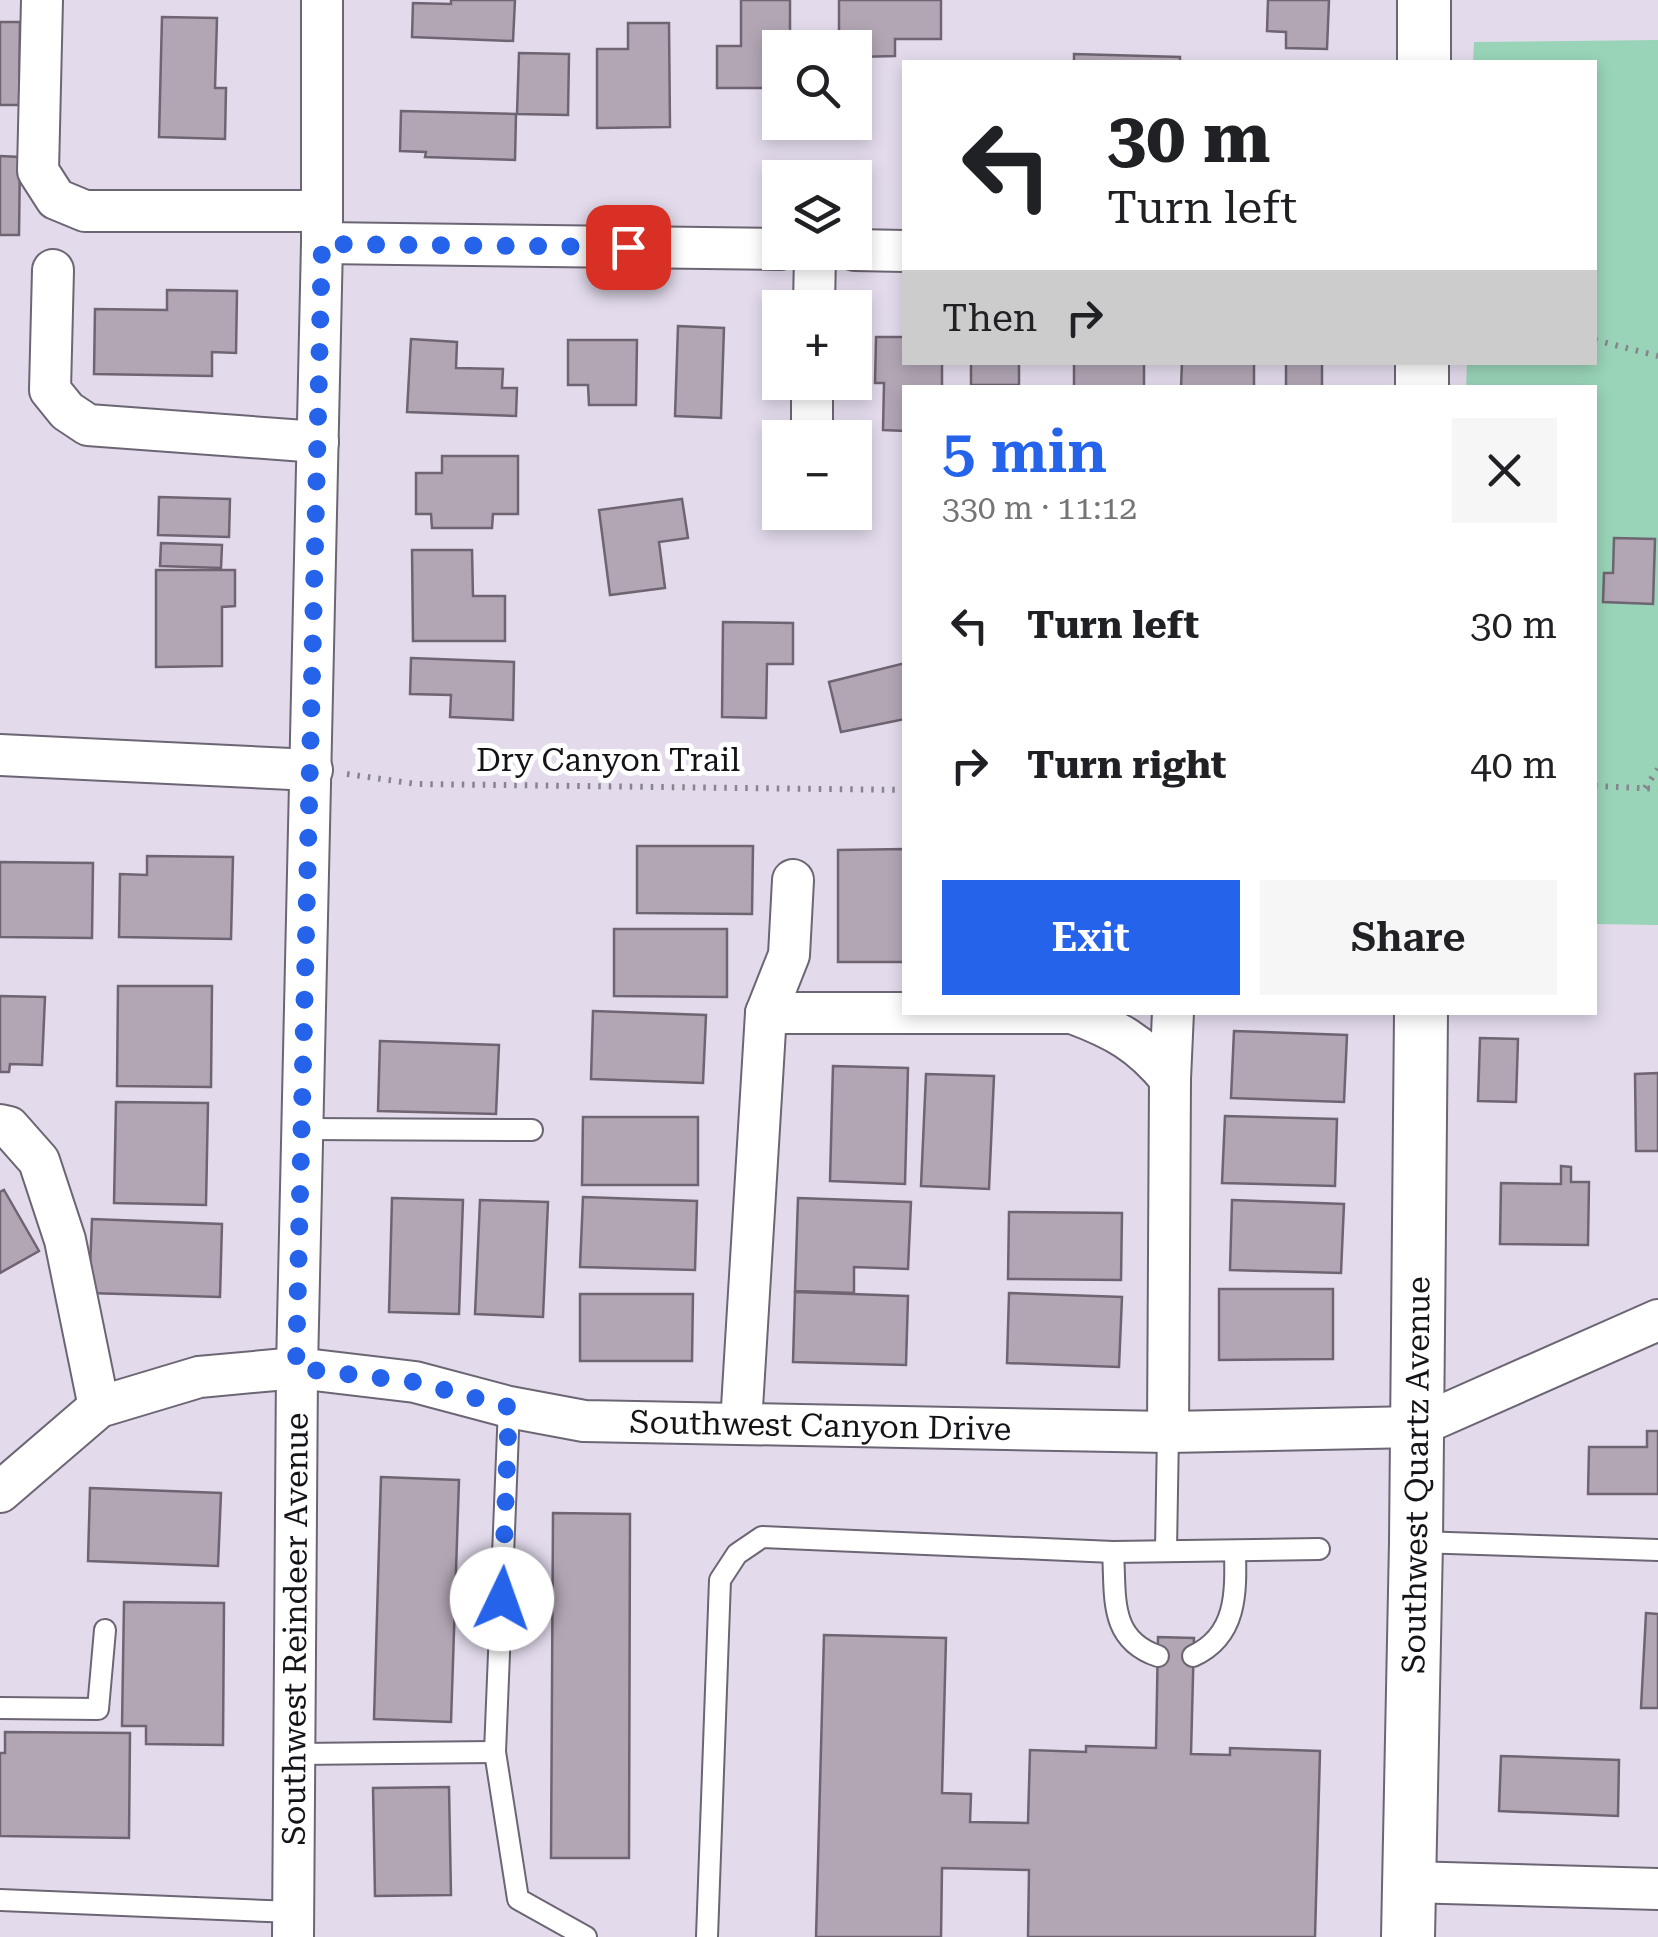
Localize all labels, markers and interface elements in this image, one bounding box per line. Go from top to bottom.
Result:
map controls [762,30,872,530]
button: search [762,30,872,140]
text: 30 m [1107,97,1271,179]
icon: left [942,100,1072,230]
button: layers [762,160,872,270]
text: Turn left [1107,181,1297,234]
pin [586,205,671,290]
icon: arrive [601,220,656,275]
button: + [762,290,872,400]
icon: right [1057,290,1112,345]
text: Then [942,296,1037,340]
text: 5 min [942,416,1107,487]
button: close [1452,418,1557,523]
button: − [762,420,872,530]
text: 330 m · 11:12 [942,489,1137,527]
icon: left [942,598,997,653]
text: Turn left [1027,603,1199,647]
text: 30 m [1470,603,1557,647]
icon: right [942,738,997,793]
street label: Dry Canyon Trail [476,741,740,779]
text: Turn right [1027,743,1226,787]
text: 40 m [1470,743,1557,787]
button: Exit [942,880,1240,995]
button: Share [1260,880,1557,995]
street label: Southwest Quartz Avenue [1394,1276,1438,1674]
street label: Southwest Canyon Drive [629,1403,1012,1448]
street label: Southwest Reindeer Avenue [275,1412,316,1846]
position arrow [450,1547,554,1651]

